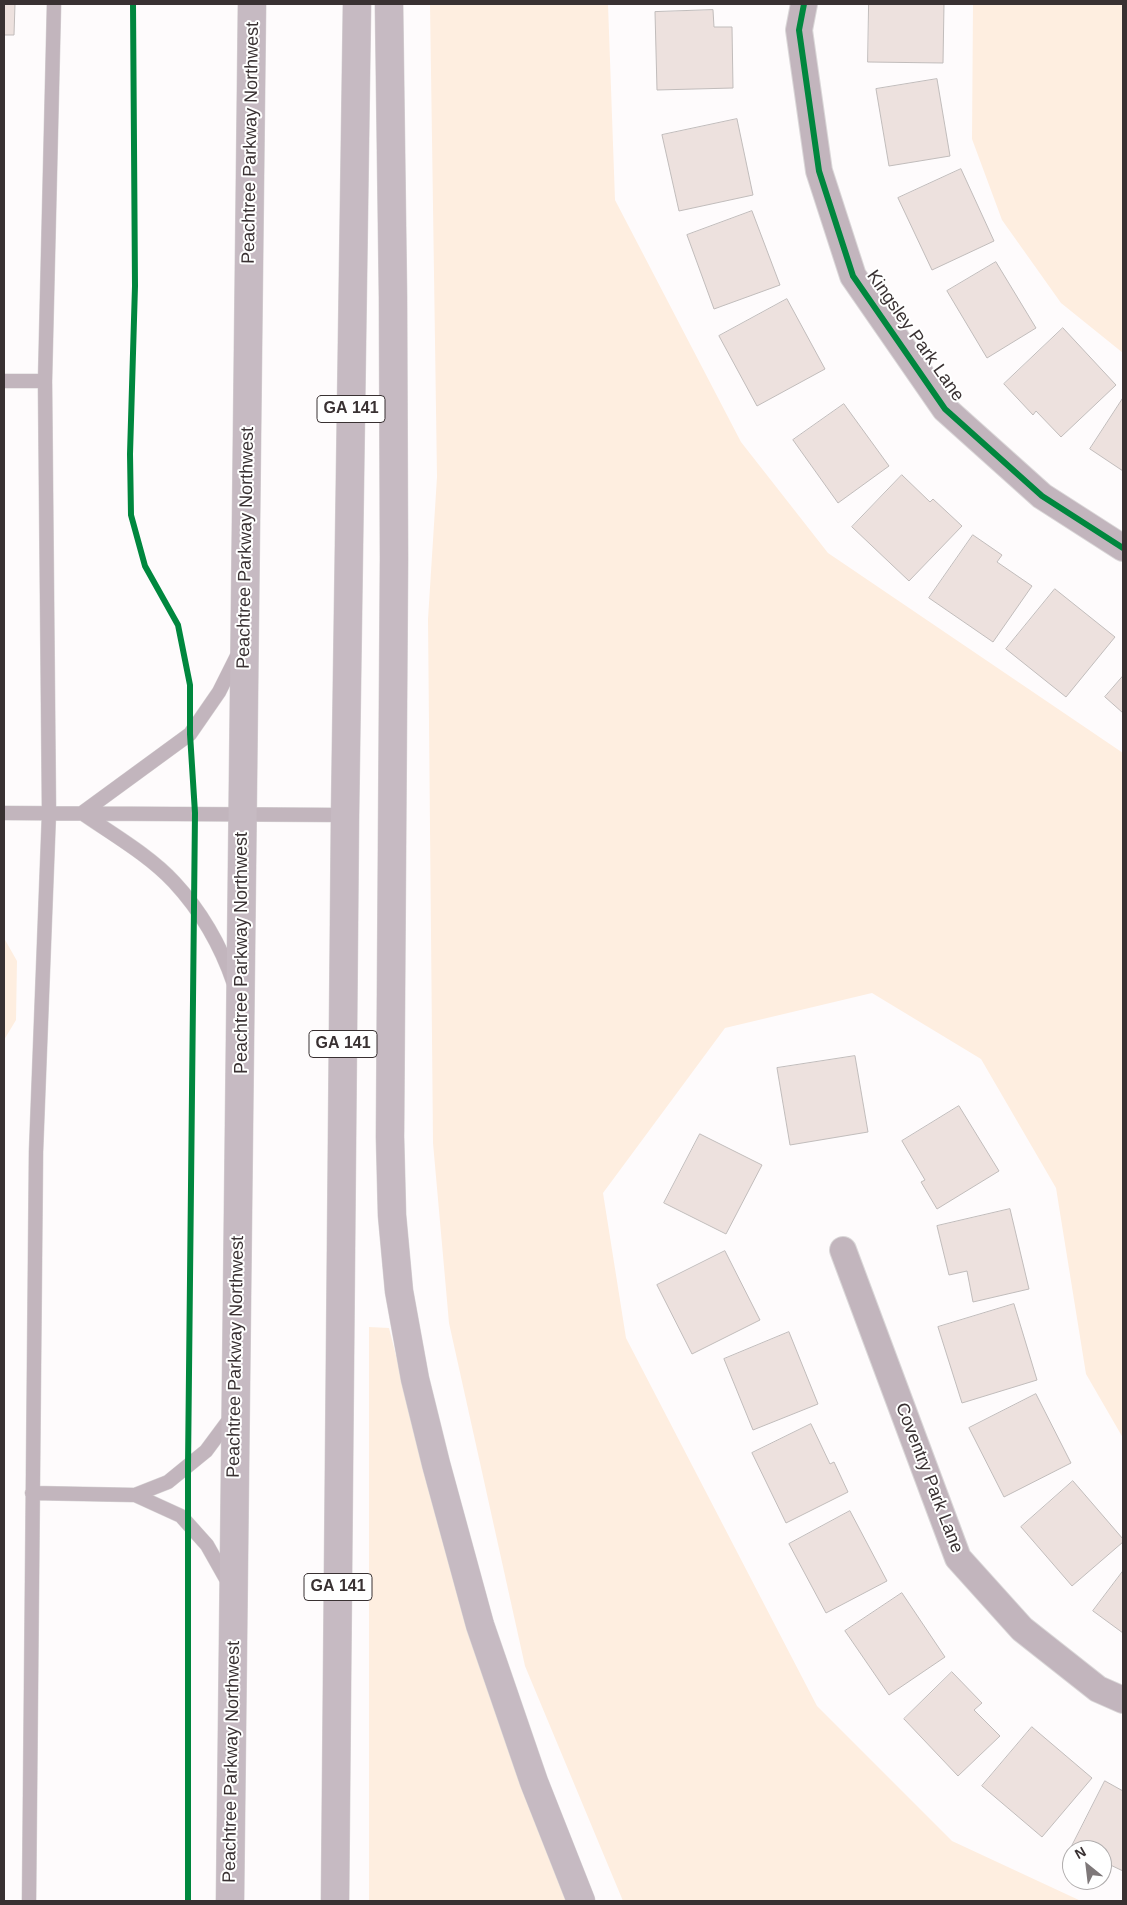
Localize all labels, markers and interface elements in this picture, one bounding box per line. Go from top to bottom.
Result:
street label: Peachtree Parkway Northwest [238,22,264,264]
street label: Kingsley Park Lane [862,266,968,406]
road number: GA 141 [317,396,385,422]
street label: Peachtree Parkway Northwest [233,427,259,669]
street label: Peachtree Parkway Northwest [231,832,253,1074]
road number: GA 141 [309,1030,377,1058]
street label: Peachtree Parkway Northwest [223,1236,249,1478]
street label: Coventry Park Lane [890,1400,968,1556]
road number: GA 141 [304,1574,372,1600]
street label: Peachtree Parkway Northwest [219,1641,245,1883]
north arrow [1062,1840,1112,1890]
text: N [1072,1843,1089,1862]

